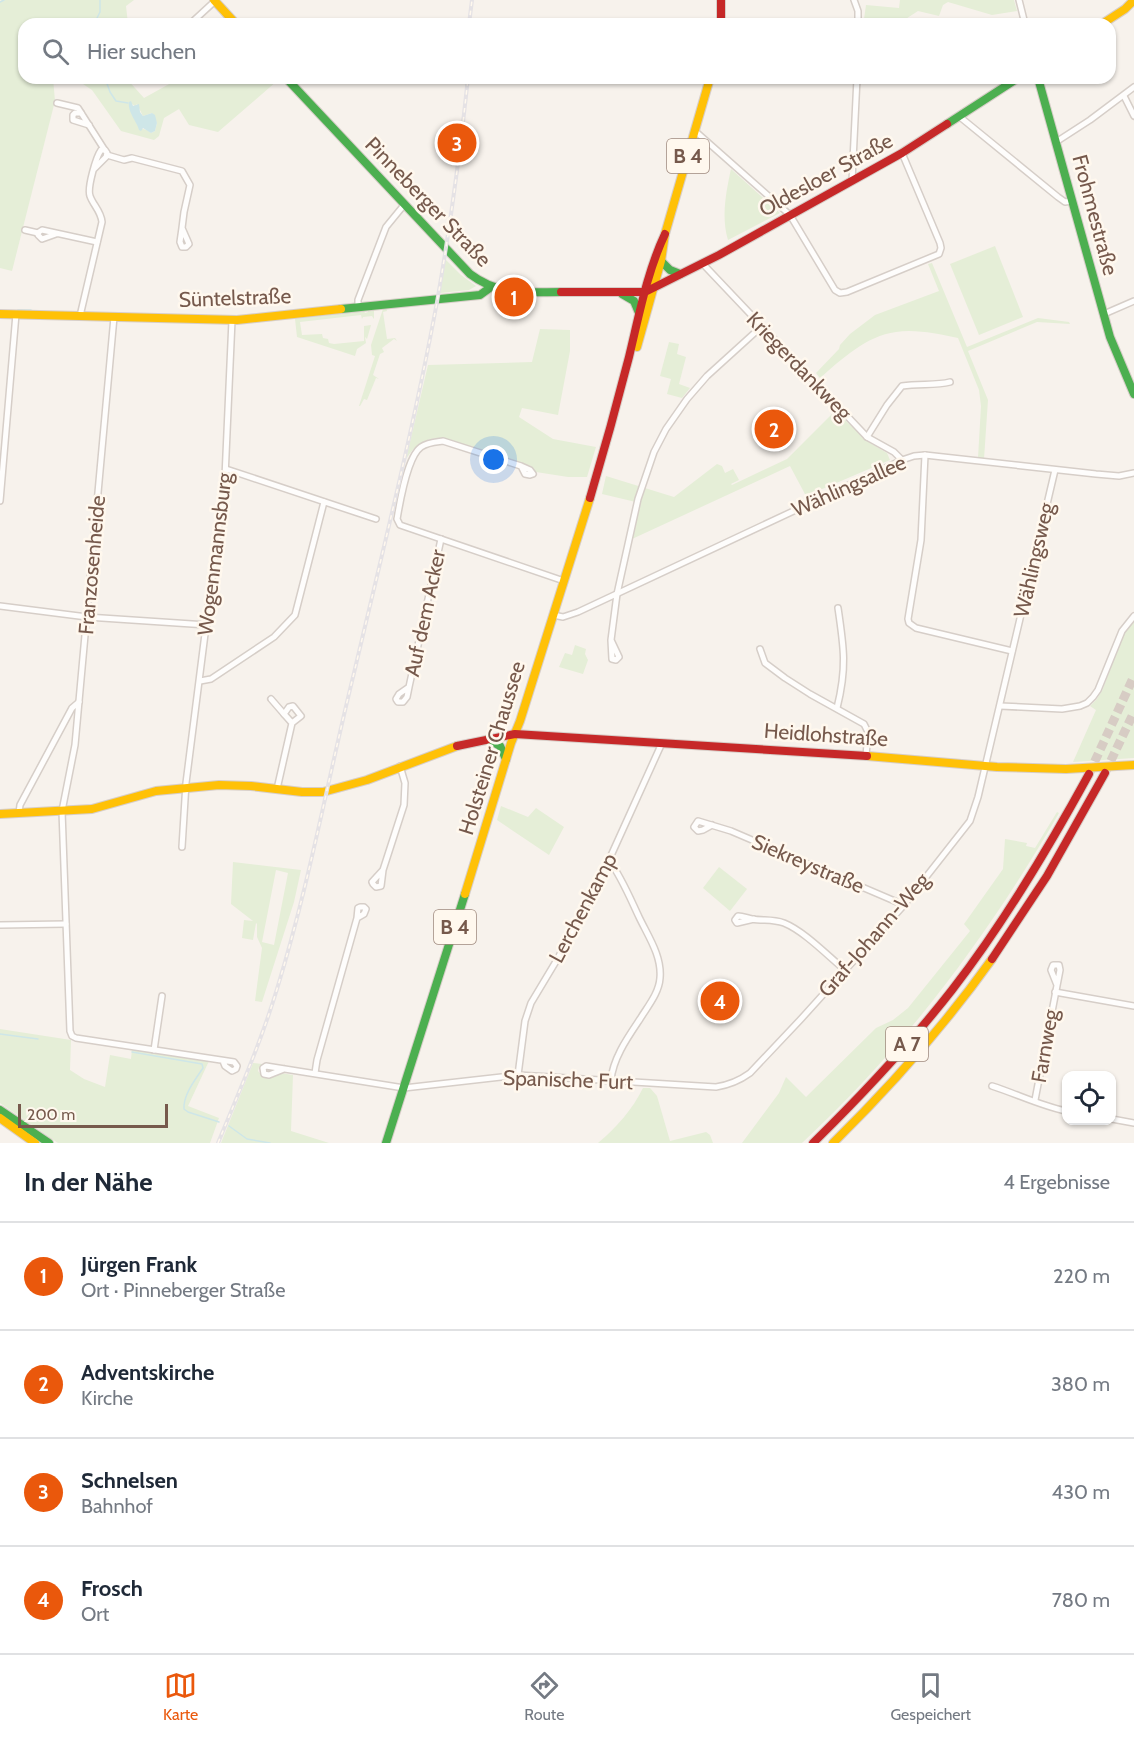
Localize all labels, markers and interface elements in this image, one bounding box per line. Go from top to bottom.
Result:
search box [18,18,1116,84]
icon: search [39,35,72,68]
text: Hier suchen [87,38,196,65]
pin: 3 [438,120,476,166]
street label: Oldesloer Straße [755,127,897,222]
street label: Pinneberger Straße [360,132,497,272]
road number: B 4 [667,139,709,173]
street label: Frohmestraße [1067,152,1124,278]
pin: 1 [494,274,534,320]
street label: Süntelstraße [178,283,292,312]
street label: Kriegerdankweg [742,306,858,425]
pin: 2 [754,406,794,452]
your location [479,445,508,474]
street label: Wählingsallee [788,449,910,522]
street label: Wogenmannsburg [192,471,237,637]
street label: Franzosenheide [73,494,110,636]
street label: Wählingsweg [1008,499,1059,620]
street label: Auf dem Acker [399,547,450,679]
street label: Holsteiner Chaussee [453,658,530,838]
street label: Heidlohstraße [763,718,889,751]
street label: Siekreystraße [748,829,868,898]
street label: Lerchenkamp [543,849,622,967]
street label: Graf-Johann-Weg [813,867,935,1002]
road number: B 4 [434,910,476,944]
pin: 4 [700,978,740,1024]
street label: Farnweg [1026,1007,1063,1085]
road number: A 7 [886,1027,928,1061]
street label: Spanische Furt [503,1065,633,1094]
map controls [1062,1071,1116,1125]
button: locate [1062,1071,1116,1125]
scale bar [18,1101,168,1128]
text: 200 m [27,1105,75,1124]
text: In der Nähe [24,1166,153,1198]
text: 4 Ergebnisse [1003,1170,1110,1194]
text: Jürgen Frank [81,1251,197,1278]
text: 1 [40,1264,47,1288]
text: 220 m [1053,1264,1110,1288]
text: Ort · Pinneberger Straße [81,1278,285,1302]
text: Adventskirche [81,1359,214,1386]
text: 2 [38,1372,49,1396]
text: 380 m [1051,1372,1110,1396]
text: Kirche [81,1386,133,1410]
text: Schnelsen [81,1467,178,1494]
text: 3 [38,1480,49,1504]
text: 430 m [1052,1480,1110,1504]
text: Bahnhof [81,1494,153,1518]
text: Frosch [81,1575,143,1602]
text: 4 [37,1588,50,1612]
text: 780 m [1052,1588,1110,1612]
text: Ort [81,1602,109,1626]
tab: Karte [163,1669,198,1724]
tab: Route [524,1669,564,1724]
tab: Gespeichert [890,1669,971,1724]

